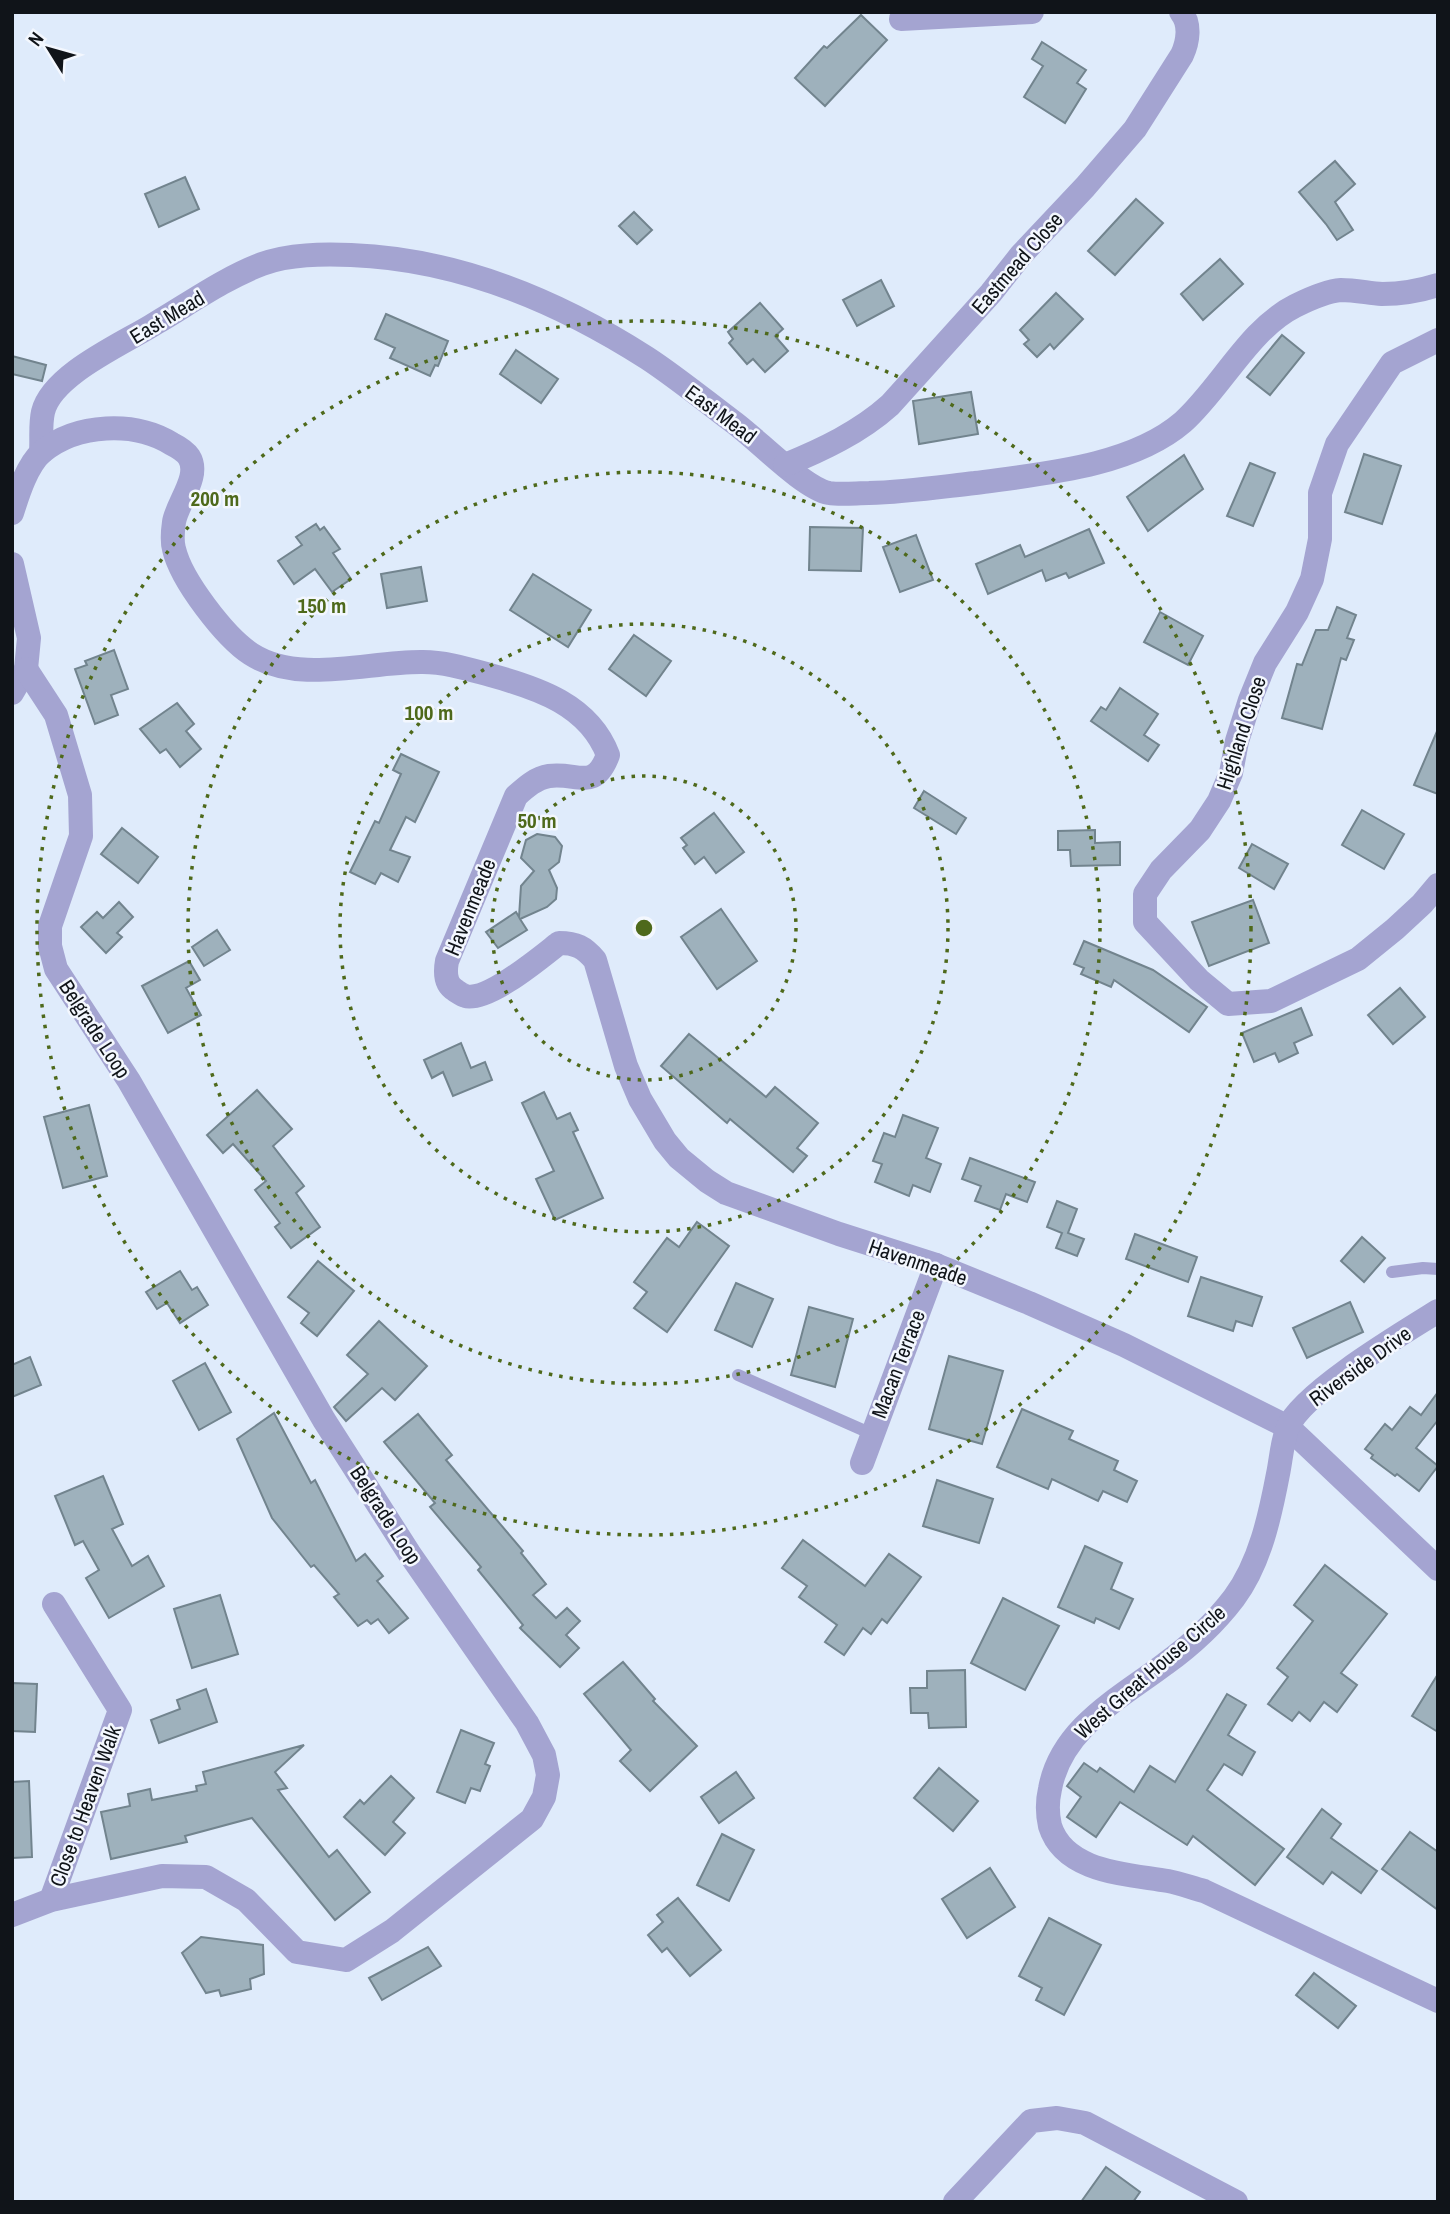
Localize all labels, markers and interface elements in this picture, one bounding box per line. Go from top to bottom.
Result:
north arrow [14,14,84,84]
text: N [22,26,49,51]
street label: Eastmead Close [965,206,1069,320]
street label: East Mead [124,283,210,351]
street label: East Mead [679,378,763,450]
text: 200 m [191,484,239,513]
text: 150 m [298,591,346,620]
street label: Highland Close [1209,673,1273,793]
text: 100 m [405,698,453,727]
text: 50 m [517,806,557,835]
street label: Havenmeade [437,854,503,960]
centre of rings [632,916,656,940]
street label: Belgrade Loop [52,974,138,1084]
street label: Havenmeade [865,1232,971,1292]
street label: Macan Terrace [864,1306,932,1422]
street label: Riverside Drive [1303,1319,1417,1413]
street label: Belgrade Loop [343,1460,429,1570]
street label: West Great House Circle [1068,1598,1232,1746]
street label: Close to Heaven Walk [42,1721,128,1891]

